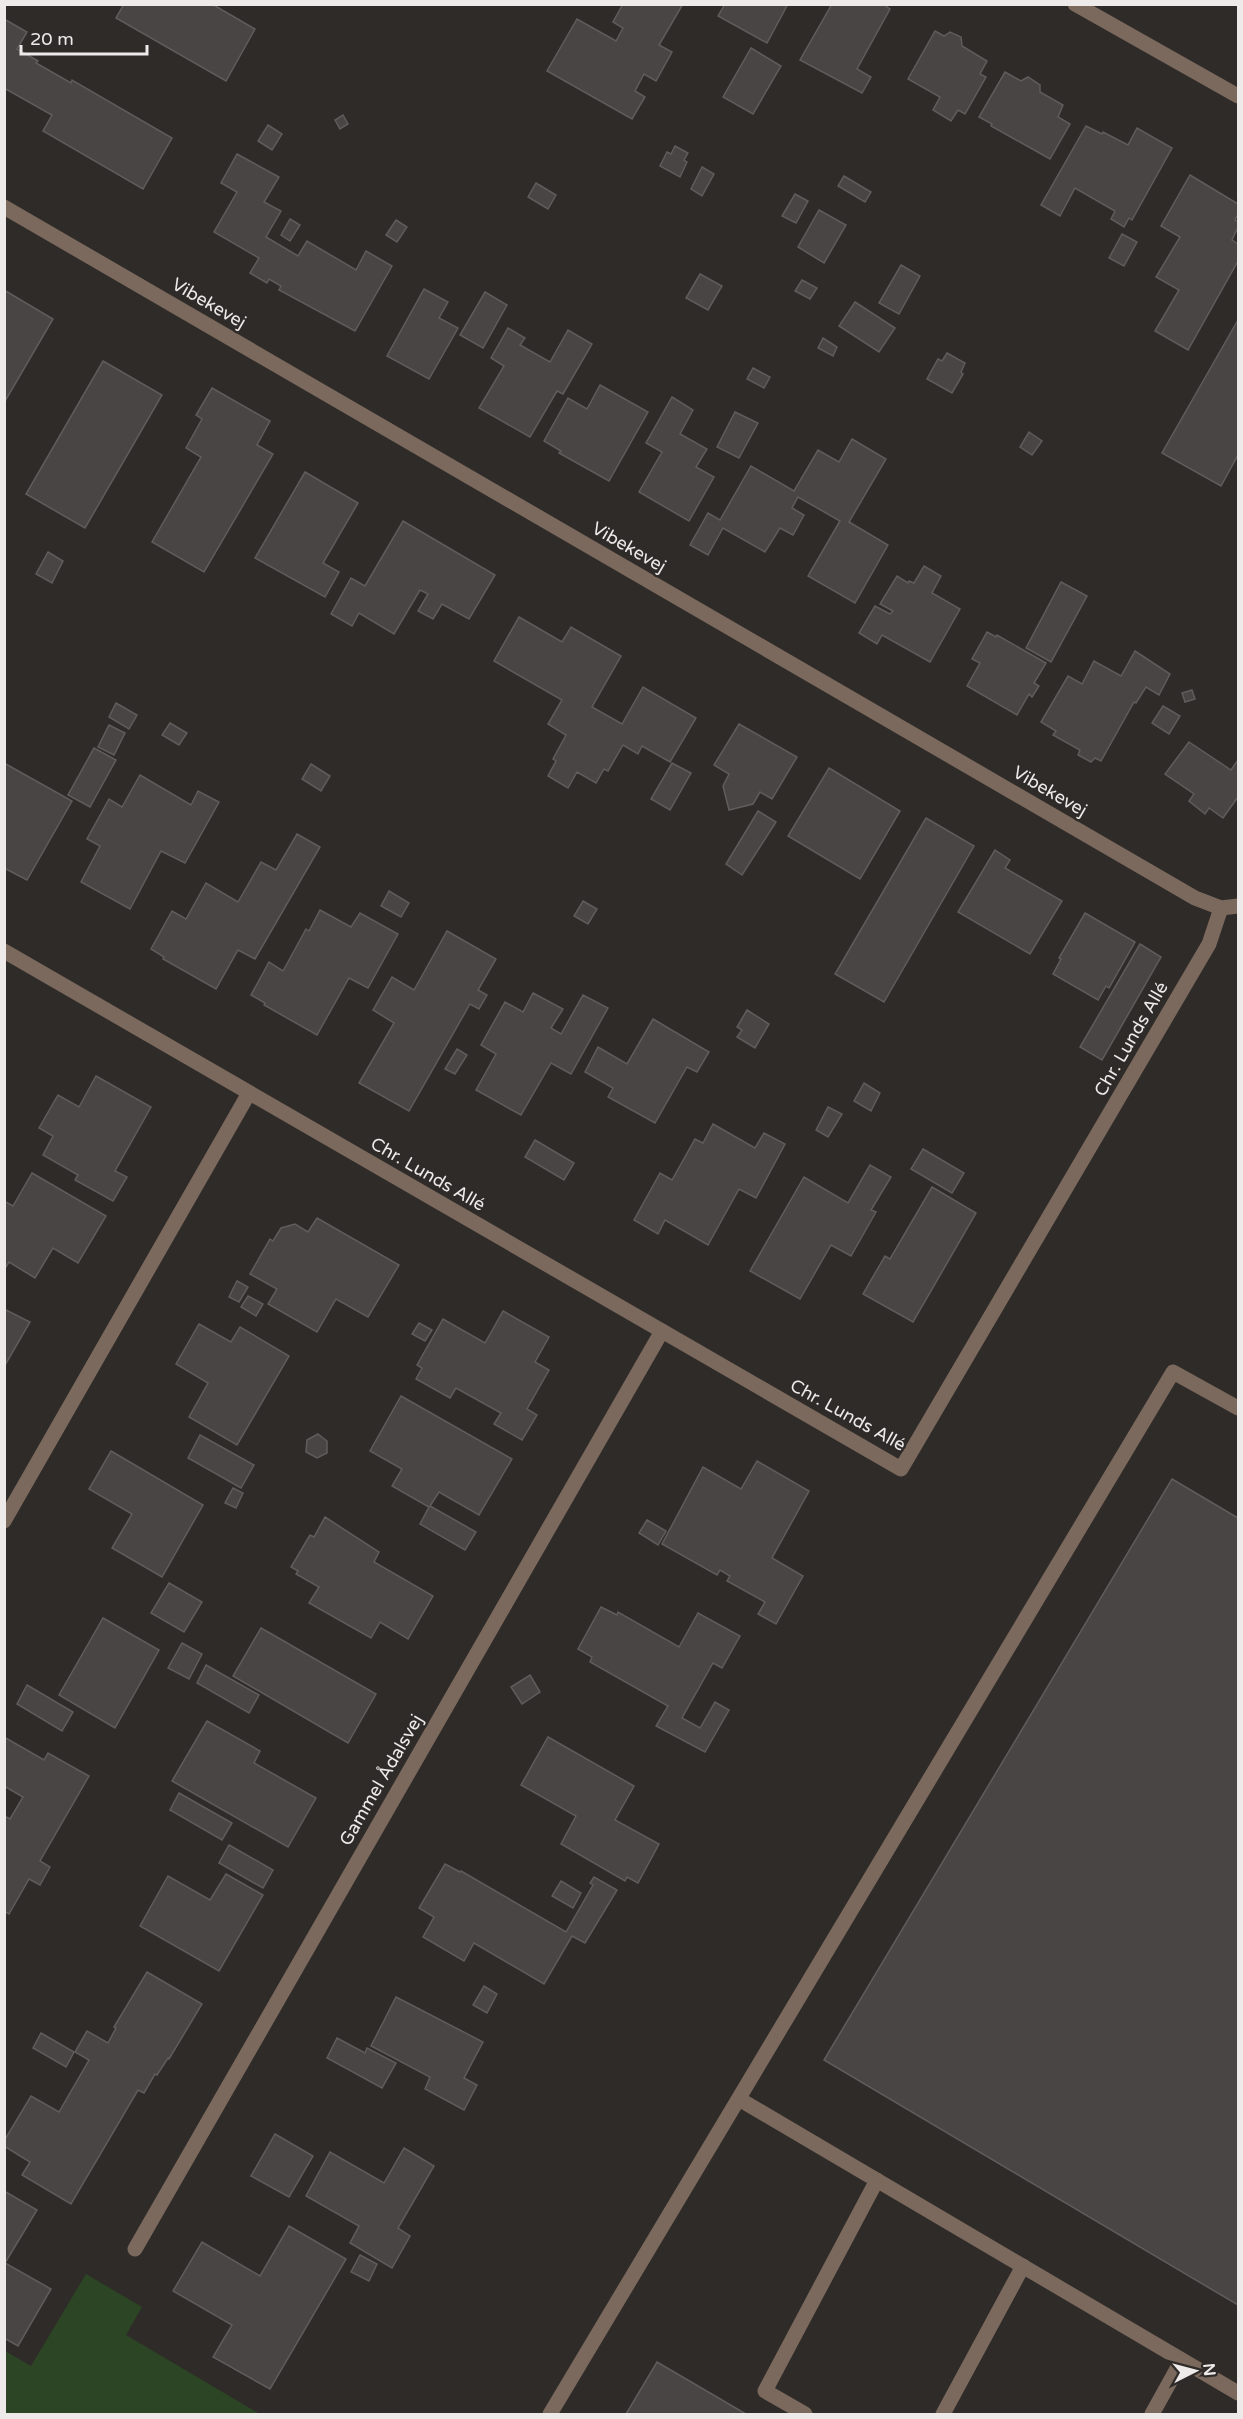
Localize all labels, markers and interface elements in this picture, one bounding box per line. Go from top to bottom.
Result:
scale bar [21,18,147,56]
text: 20 m [30,28,74,50]
street label: Vibekevej [168,273,250,333]
street label: Vibekevej [588,517,670,577]
street label: Vibekevej [1009,761,1091,821]
street label: Chr. Lunds Allé [1089,978,1173,1100]
street label: Chr. Lunds Allé [367,1132,489,1216]
street label: Chr. Lunds Allé [786,1374,910,1456]
street label: Gammel Ådalsvej [334,1710,428,1850]
north arrow [1165,2341,1225,2401]
text: N [1198,2362,1220,2377]

